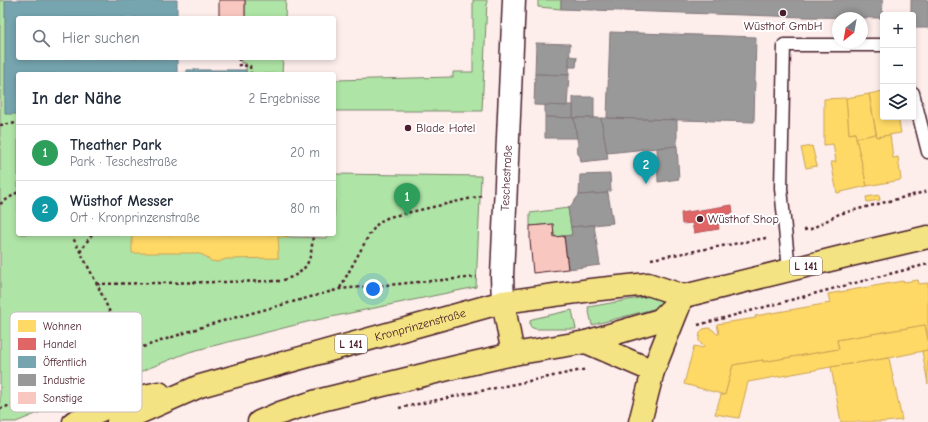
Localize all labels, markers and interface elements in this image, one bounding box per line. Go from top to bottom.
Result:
marker: Wüsthof GmbH [778,8,788,18]
north arrow [832,12,868,48]
map controls [880,12,916,120]
button: + [880,12,916,48]
search box [16,16,336,60]
place label: Wüsthof GmbH [744,19,822,33]
icon: search [30,27,52,49]
text: Hier suchen [62,29,140,47]
button: − [880,48,916,84]
button: layers [880,84,916,120]
text: In der Nähe [32,89,121,108]
text: 2 Ergebnisse [248,91,320,106]
place label: Blade Hotel [416,121,475,135]
marker: Blade Hotel [403,123,413,133]
text: Theather Park [70,136,162,154]
text: 1 [42,145,48,160]
text: 20 m [290,145,320,160]
street label: Teschestraße [498,145,515,211]
pin: 2 [633,151,659,184]
text: Park · Teschestraße [70,154,177,169]
pin: 1 [394,183,420,216]
text: Wüsthof Messer [70,192,173,210]
text: 2 [42,201,48,216]
text: 80 m [290,201,320,216]
text: Ort · Kronprinzenstraße [70,210,200,225]
place label: Wüsthof Shop [708,212,779,226]
marker: Wüsthof Shop [695,214,705,224]
road number: L 141 [790,257,822,275]
your location [363,279,383,299]
street label: Kronprinzenstraße [373,306,467,344]
legend [10,312,142,412]
text: Wohnen [43,320,82,333]
road number: L 141 [335,335,367,353]
text: Handel [43,338,76,351]
text: Öffentlich [43,356,87,369]
text: Industrie [43,374,85,387]
text: Sonstige [43,392,83,405]

